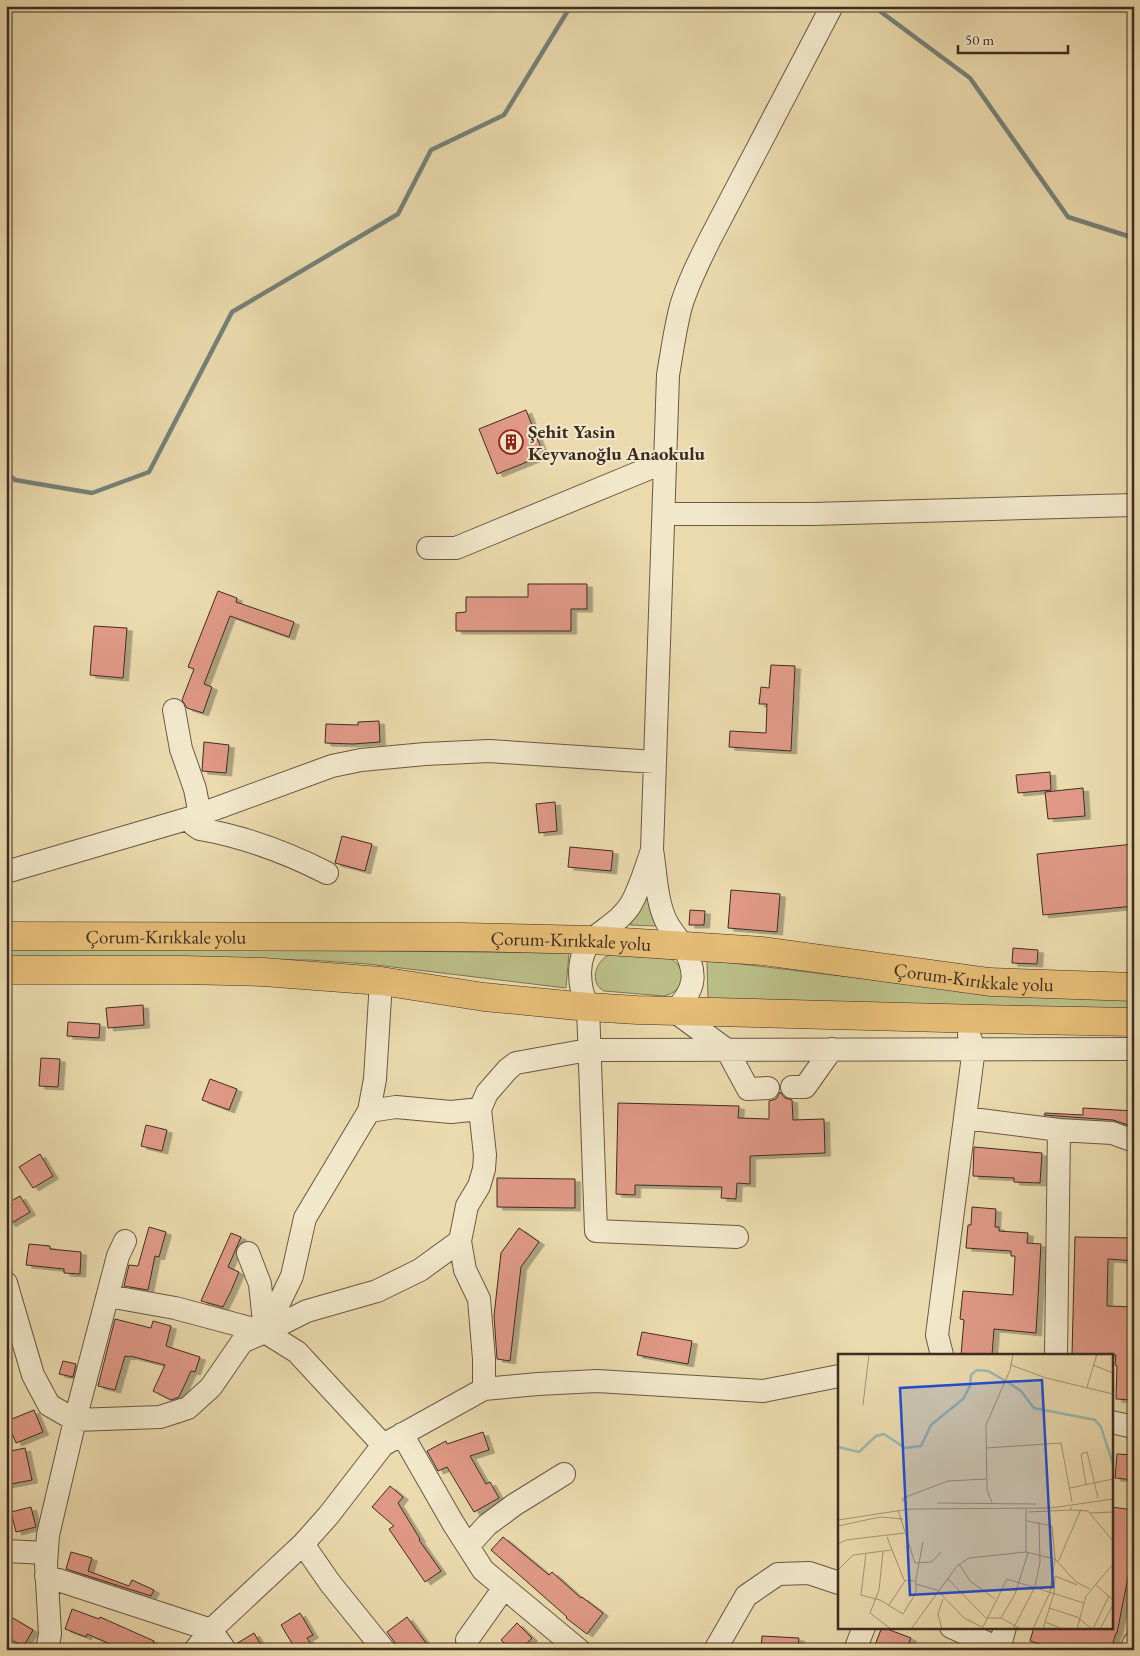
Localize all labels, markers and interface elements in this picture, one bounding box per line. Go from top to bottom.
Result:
scale bar [958,22,1068,54]
text: 50 m [965,30,994,49]
place label: Şehit Yasin Keyvanoğlu Anaokulu [528,419,705,466]
building icon: Şehit Yasin Keyvanoğlu Anaokulu [498,429,524,455]
street label: Çorum-Kırıkkale yolu [86,924,246,949]
street label: Çorum-Kırıkkale yolu [490,925,652,956]
street label: Çorum-Kırıkkale yolu [892,957,1054,997]
inset map [838,1354,1112,1628]

